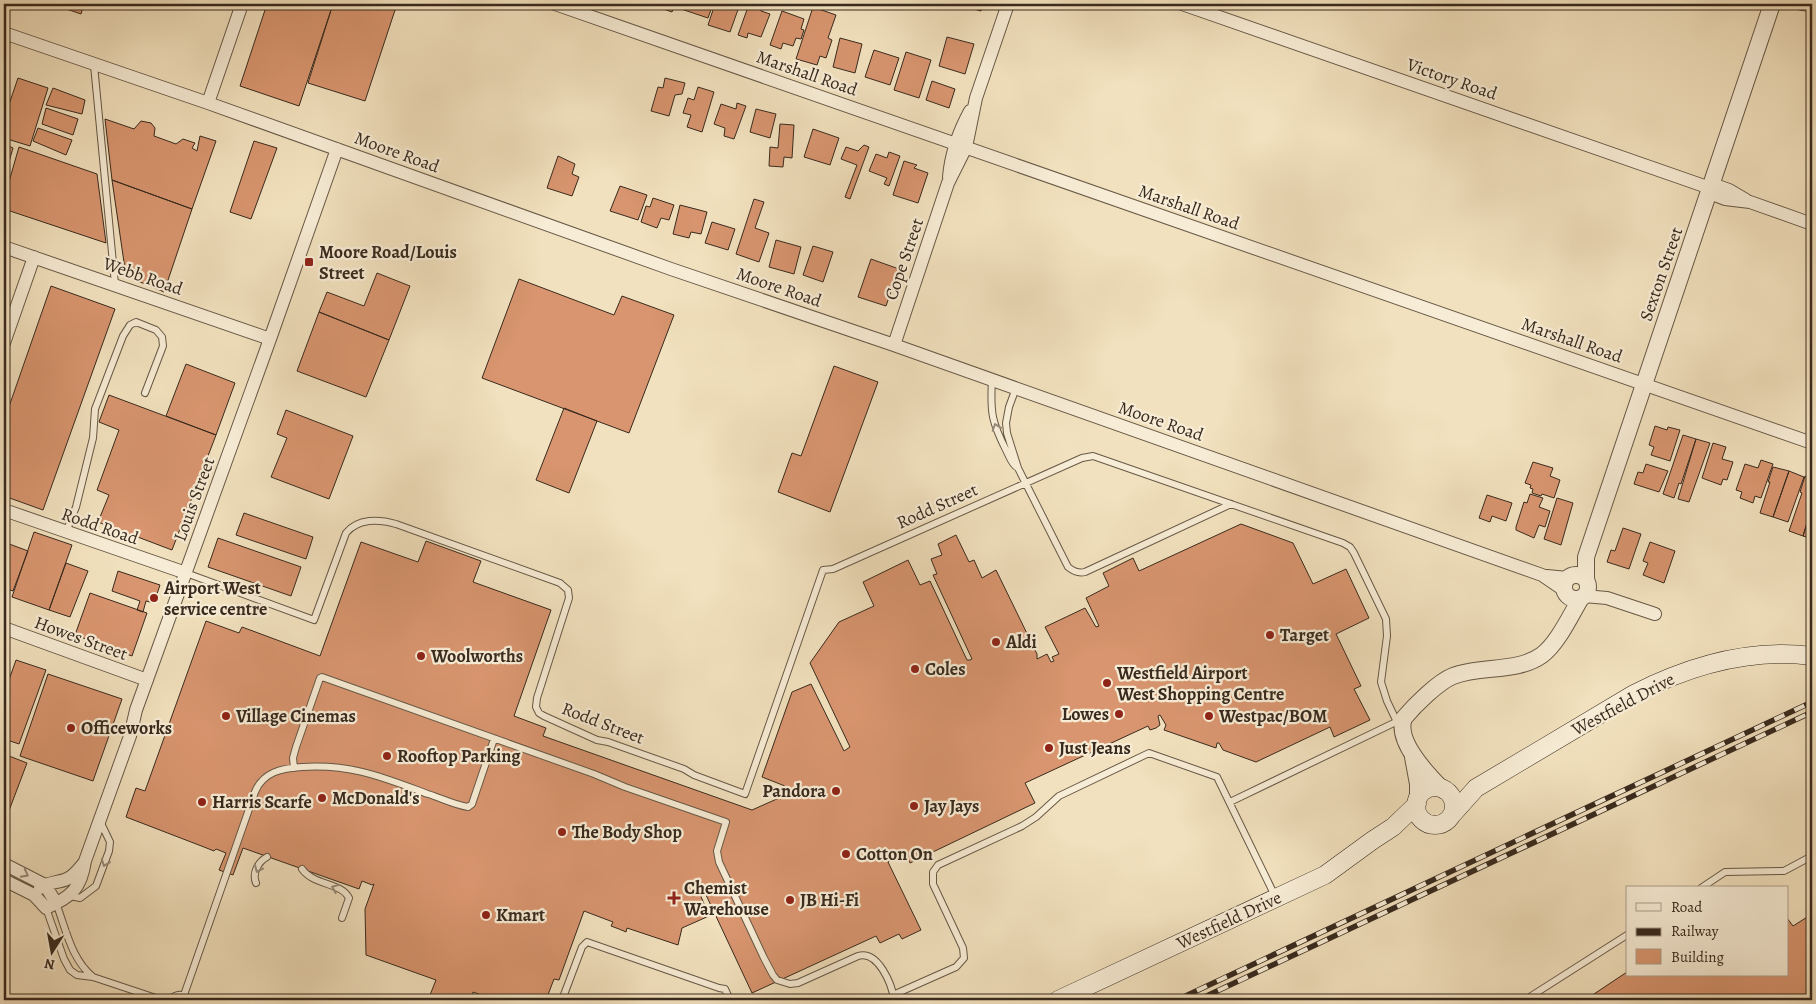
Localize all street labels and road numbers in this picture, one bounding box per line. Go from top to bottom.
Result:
street label: Marshall Road [753,44,861,102]
street label: Victory Road [1403,52,1501,106]
street label: Moore Road [351,126,443,179]
street label: Marshall Road [1135,178,1243,236]
street label: Cope Street [879,215,929,303]
street label: Sexton Street [1634,224,1688,324]
street label: Webb Road [99,251,186,301]
street label: Moore Road [733,261,825,313]
street label: Marshall Road [1518,311,1626,369]
street label: Moore Road [1115,395,1207,447]
street label: Louis Street [168,454,220,544]
street label: Rodd Street [893,477,981,535]
street label: Rodd Road [58,502,142,550]
street label: Howes Street [31,610,131,666]
street label: Westfield Drive [1566,667,1679,742]
street label: Rodd Street [558,696,648,750]
street label: Westfield Drive [1172,885,1285,955]

